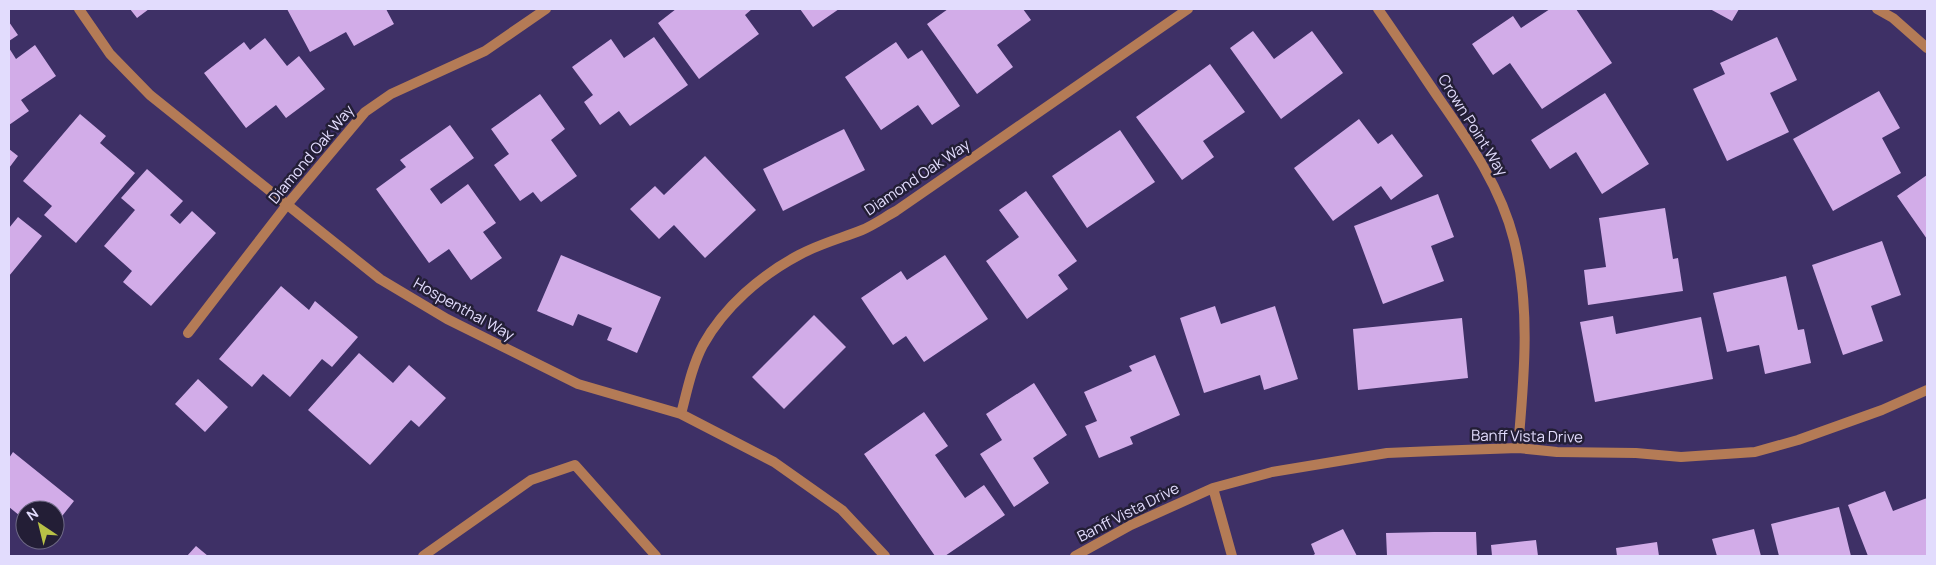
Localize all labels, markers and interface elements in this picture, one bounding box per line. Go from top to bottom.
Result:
street label: Crown Point Way [1433,70,1513,180]
street label: Diamond Oak Way [263,100,359,208]
street label: Diamond Oak Way [860,134,974,220]
street label: Hospenthal Way [410,273,518,345]
street label: Banff Vista Drive [1471,425,1583,447]
street label: Banff Vista Drive [1073,477,1183,547]
north arrow [15,500,65,550]
text: N [23,503,42,525]

